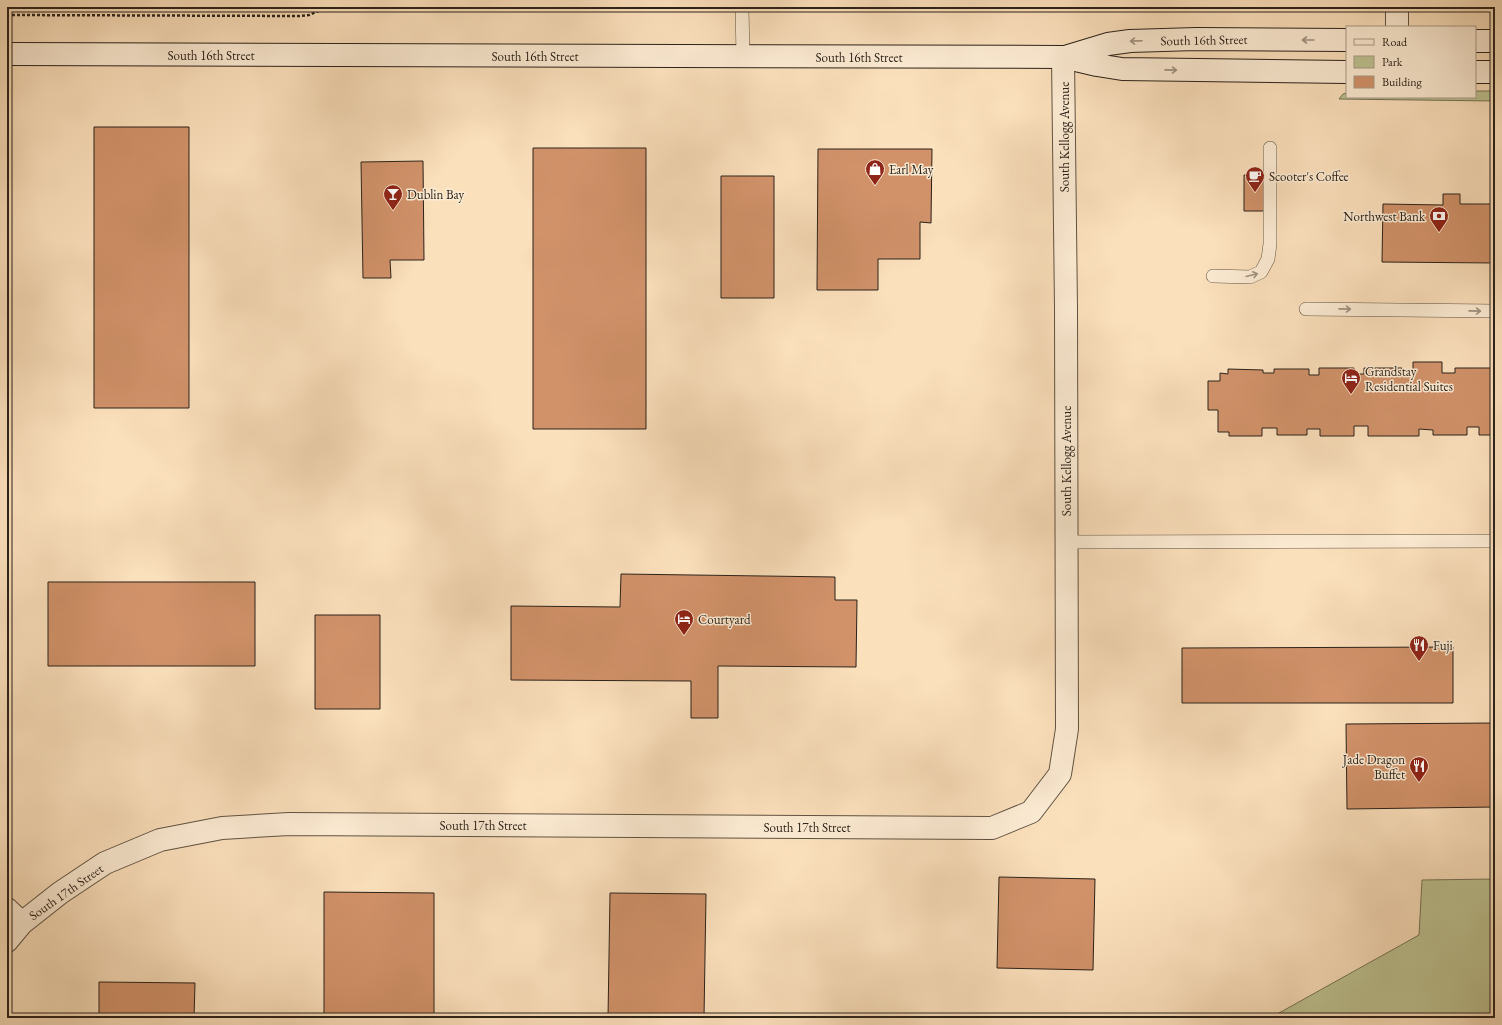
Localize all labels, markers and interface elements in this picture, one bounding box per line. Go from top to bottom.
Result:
legend [1346,26,1476,98]
street label: South 16th Street [1160,31,1248,49]
text: Road [1382,34,1408,50]
one-way arrow [1302,36,1315,44]
one-way arrow [1130,38,1143,45]
street label: South 16th Street [167,47,255,64]
street label: South 16th Street [491,48,579,65]
street label: South 16th Street [815,49,903,66]
text: Park [1382,54,1403,70]
one-way arrow [1164,66,1177,74]
text: Building [1382,74,1423,90]
street label: South Kellogg Avenue [1056,82,1073,192]
shop icon: Earl May [864,158,886,186]
place label: Earl May [889,161,934,178]
cafe icon: Scooter's Coffee [1244,165,1266,193]
place label: Scooter's Coffee [1269,168,1349,185]
bar icon: Dublin Bay [382,183,404,211]
place label: Dublin Bay [407,186,465,203]
bank icon: Northwest Bank [1428,205,1450,233]
place label: Northwest Bank [1343,208,1426,225]
one-way arrow [1245,271,1258,278]
one-way arrow [1338,305,1351,313]
one-way arrow [1468,307,1481,314]
place label: Grandstay Residential Suites [1365,363,1453,395]
hotel icon: Grandstay Residential Suites [1340,367,1362,395]
street label: South Kellogg Avenue [1058,406,1075,516]
hotel icon: Courtyard [673,608,695,636]
place label: Courtyard [698,611,751,628]
restaurant icon: Fuji [1408,634,1430,662]
place label: Fuji [1433,637,1453,654]
place label: Jade Dragon Buffet [1342,751,1405,783]
restaurant icon: Jade Dragon Buffet [1408,755,1430,783]
street label: South 17th Street [439,817,527,834]
street label: South 17th Street [763,819,851,836]
street label: South 17th Street [25,860,107,924]

